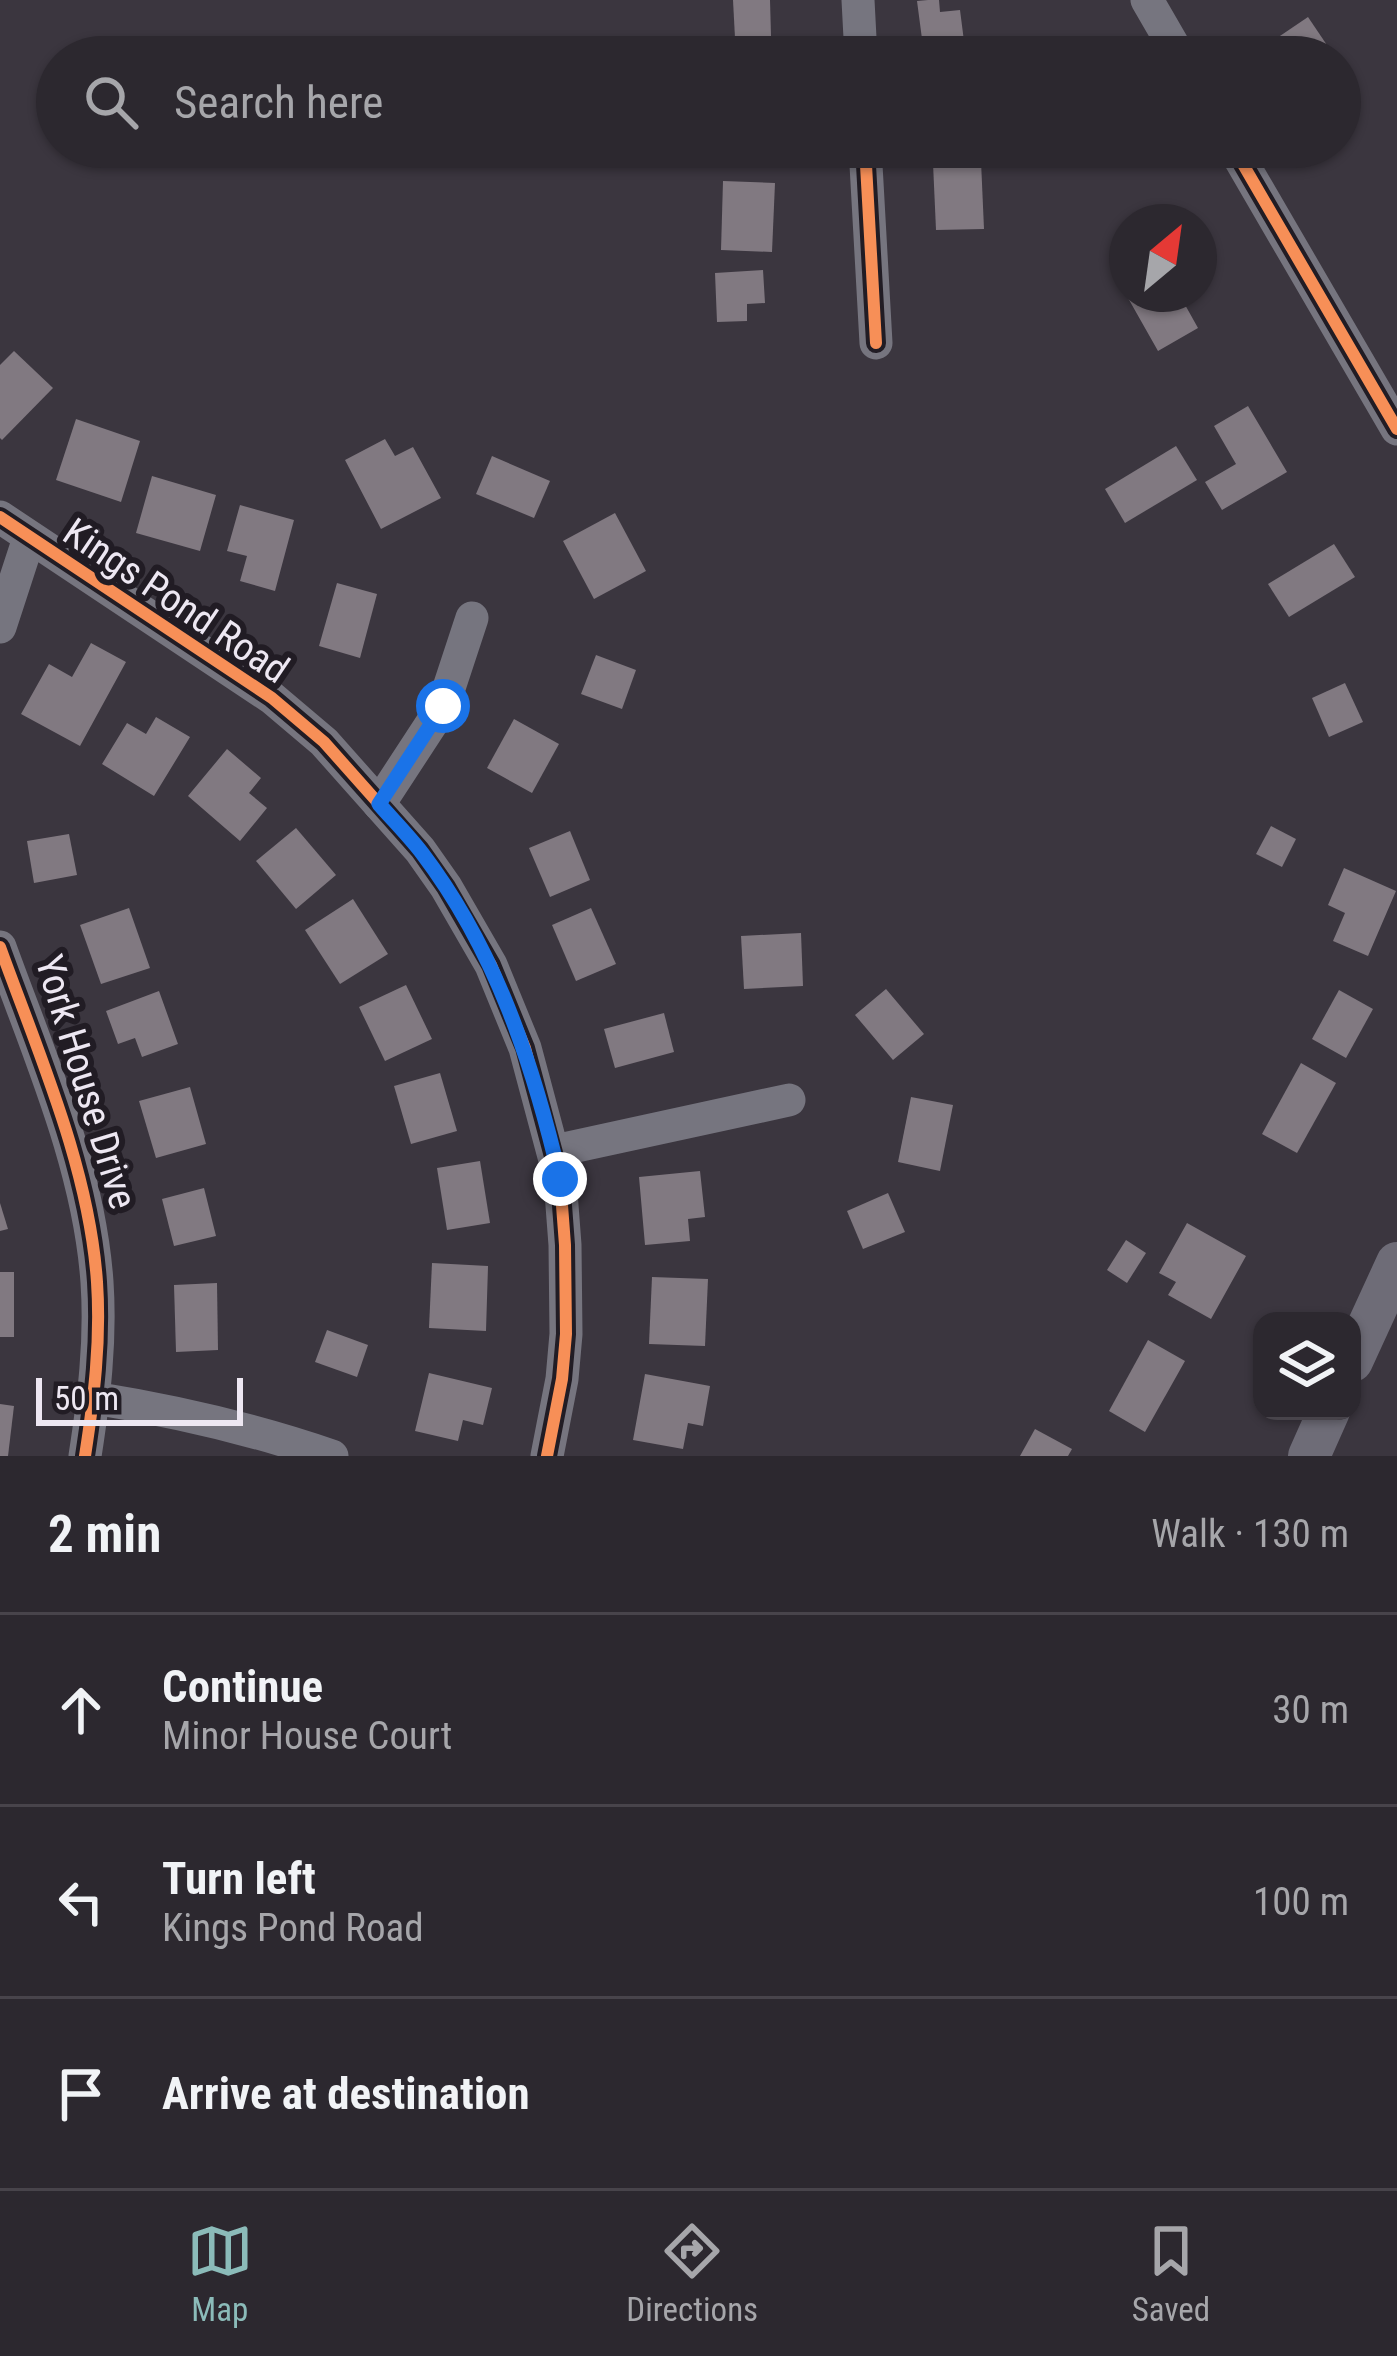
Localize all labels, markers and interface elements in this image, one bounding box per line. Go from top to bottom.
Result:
search box [36,36,1361,168]
icon: search [78,69,144,135]
text: Search here [174,76,383,129]
north arrow [1109,204,1217,312]
street label: Kings Pond Road [55,509,297,693]
route start [416,679,470,733]
street label: York House Drive [26,950,146,1214]
route end [533,1152,587,1206]
map controls [1253,1312,1361,1420]
button: layers [1253,1312,1361,1420]
scale bar [36,1372,243,1425]
text: 50 m [54,1379,119,1418]
text: 2 min [48,1505,161,1564]
text: Walk · 130 m [1151,1511,1349,1557]
text: Continue [162,1660,323,1713]
icon: ahead [48,1677,114,1743]
text: 30 m [1272,1687,1349,1733]
text: Minor House Court [162,1713,452,1759]
text: Turn left [162,1852,316,1905]
icon: left [48,1869,114,1935]
text: 100 m [1253,1879,1349,1925]
text: Kings Pond Road [162,1905,424,1951]
icon: arrive [48,2061,114,2127]
text: Arrive at destination [162,2067,530,2120]
tab: Map [187,2218,253,2329]
tab: Directions [626,2218,758,2329]
tab: Saved [1132,2218,1210,2329]

